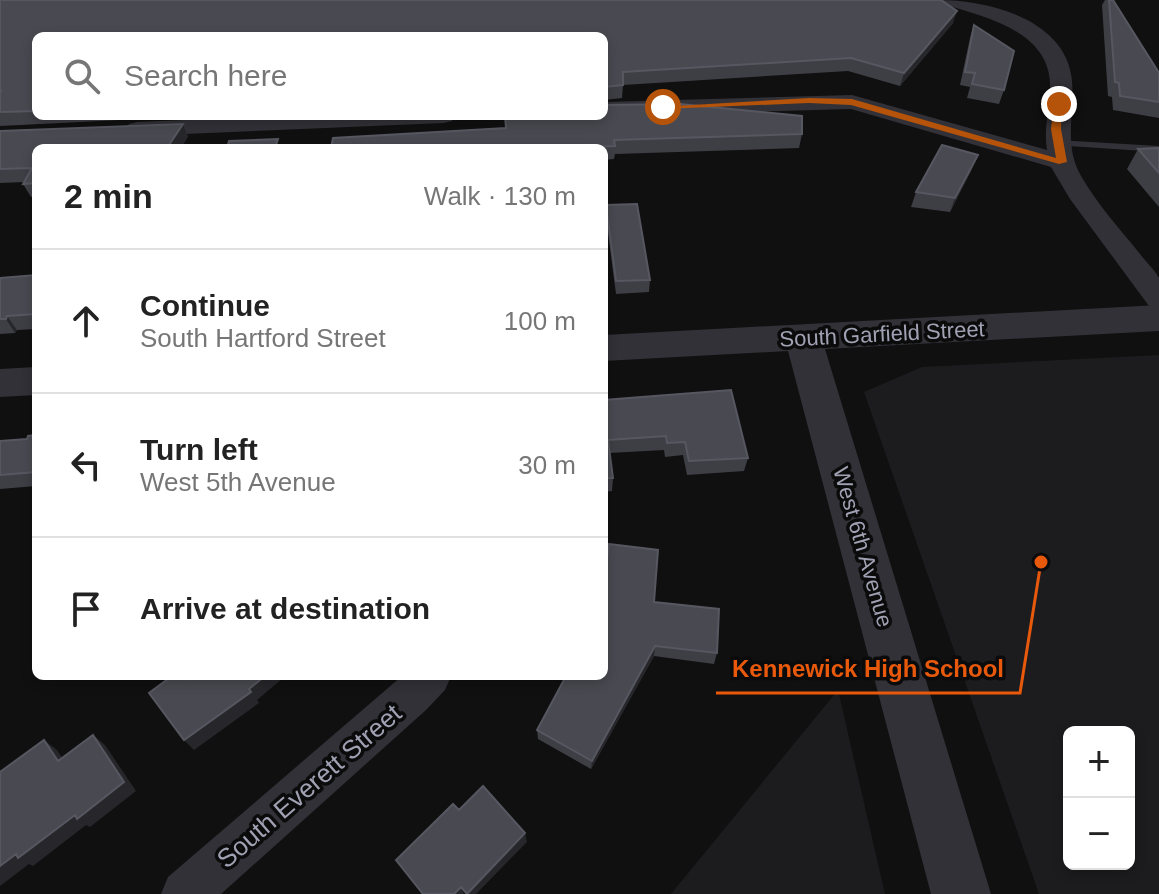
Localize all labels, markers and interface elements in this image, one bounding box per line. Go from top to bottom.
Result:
search box [32,32,608,120]
icon: search [60,54,104,98]
text: Search here [124,59,287,92]
route end [1041,86,1077,122]
route start [645,89,681,125]
text: 2 min [64,177,153,215]
text: Walk · 130 m [424,181,576,211]
text: Continue [140,289,270,322]
icon: ahead [64,299,108,343]
text: 100 m [504,306,576,336]
street label: South Garfield Street [779,316,985,352]
text: South Hartford Street [140,323,386,353]
text: Turn left [140,433,258,466]
icon: left [64,443,108,487]
text: 30 m [518,450,576,480]
street label: West 6th Avenue [828,464,898,630]
text: West 5th Avenue [140,467,336,497]
icon: arrive [64,587,108,631]
text: Arrive at destination [140,592,430,625]
callout: Kennewick High School [716,645,1020,693]
text: Kennewick High School [732,655,1004,682]
street label: South Everett Street [211,697,408,874]
map controls [1063,726,1135,870]
button: + [1063,726,1135,798]
button: − [1063,798,1135,870]

